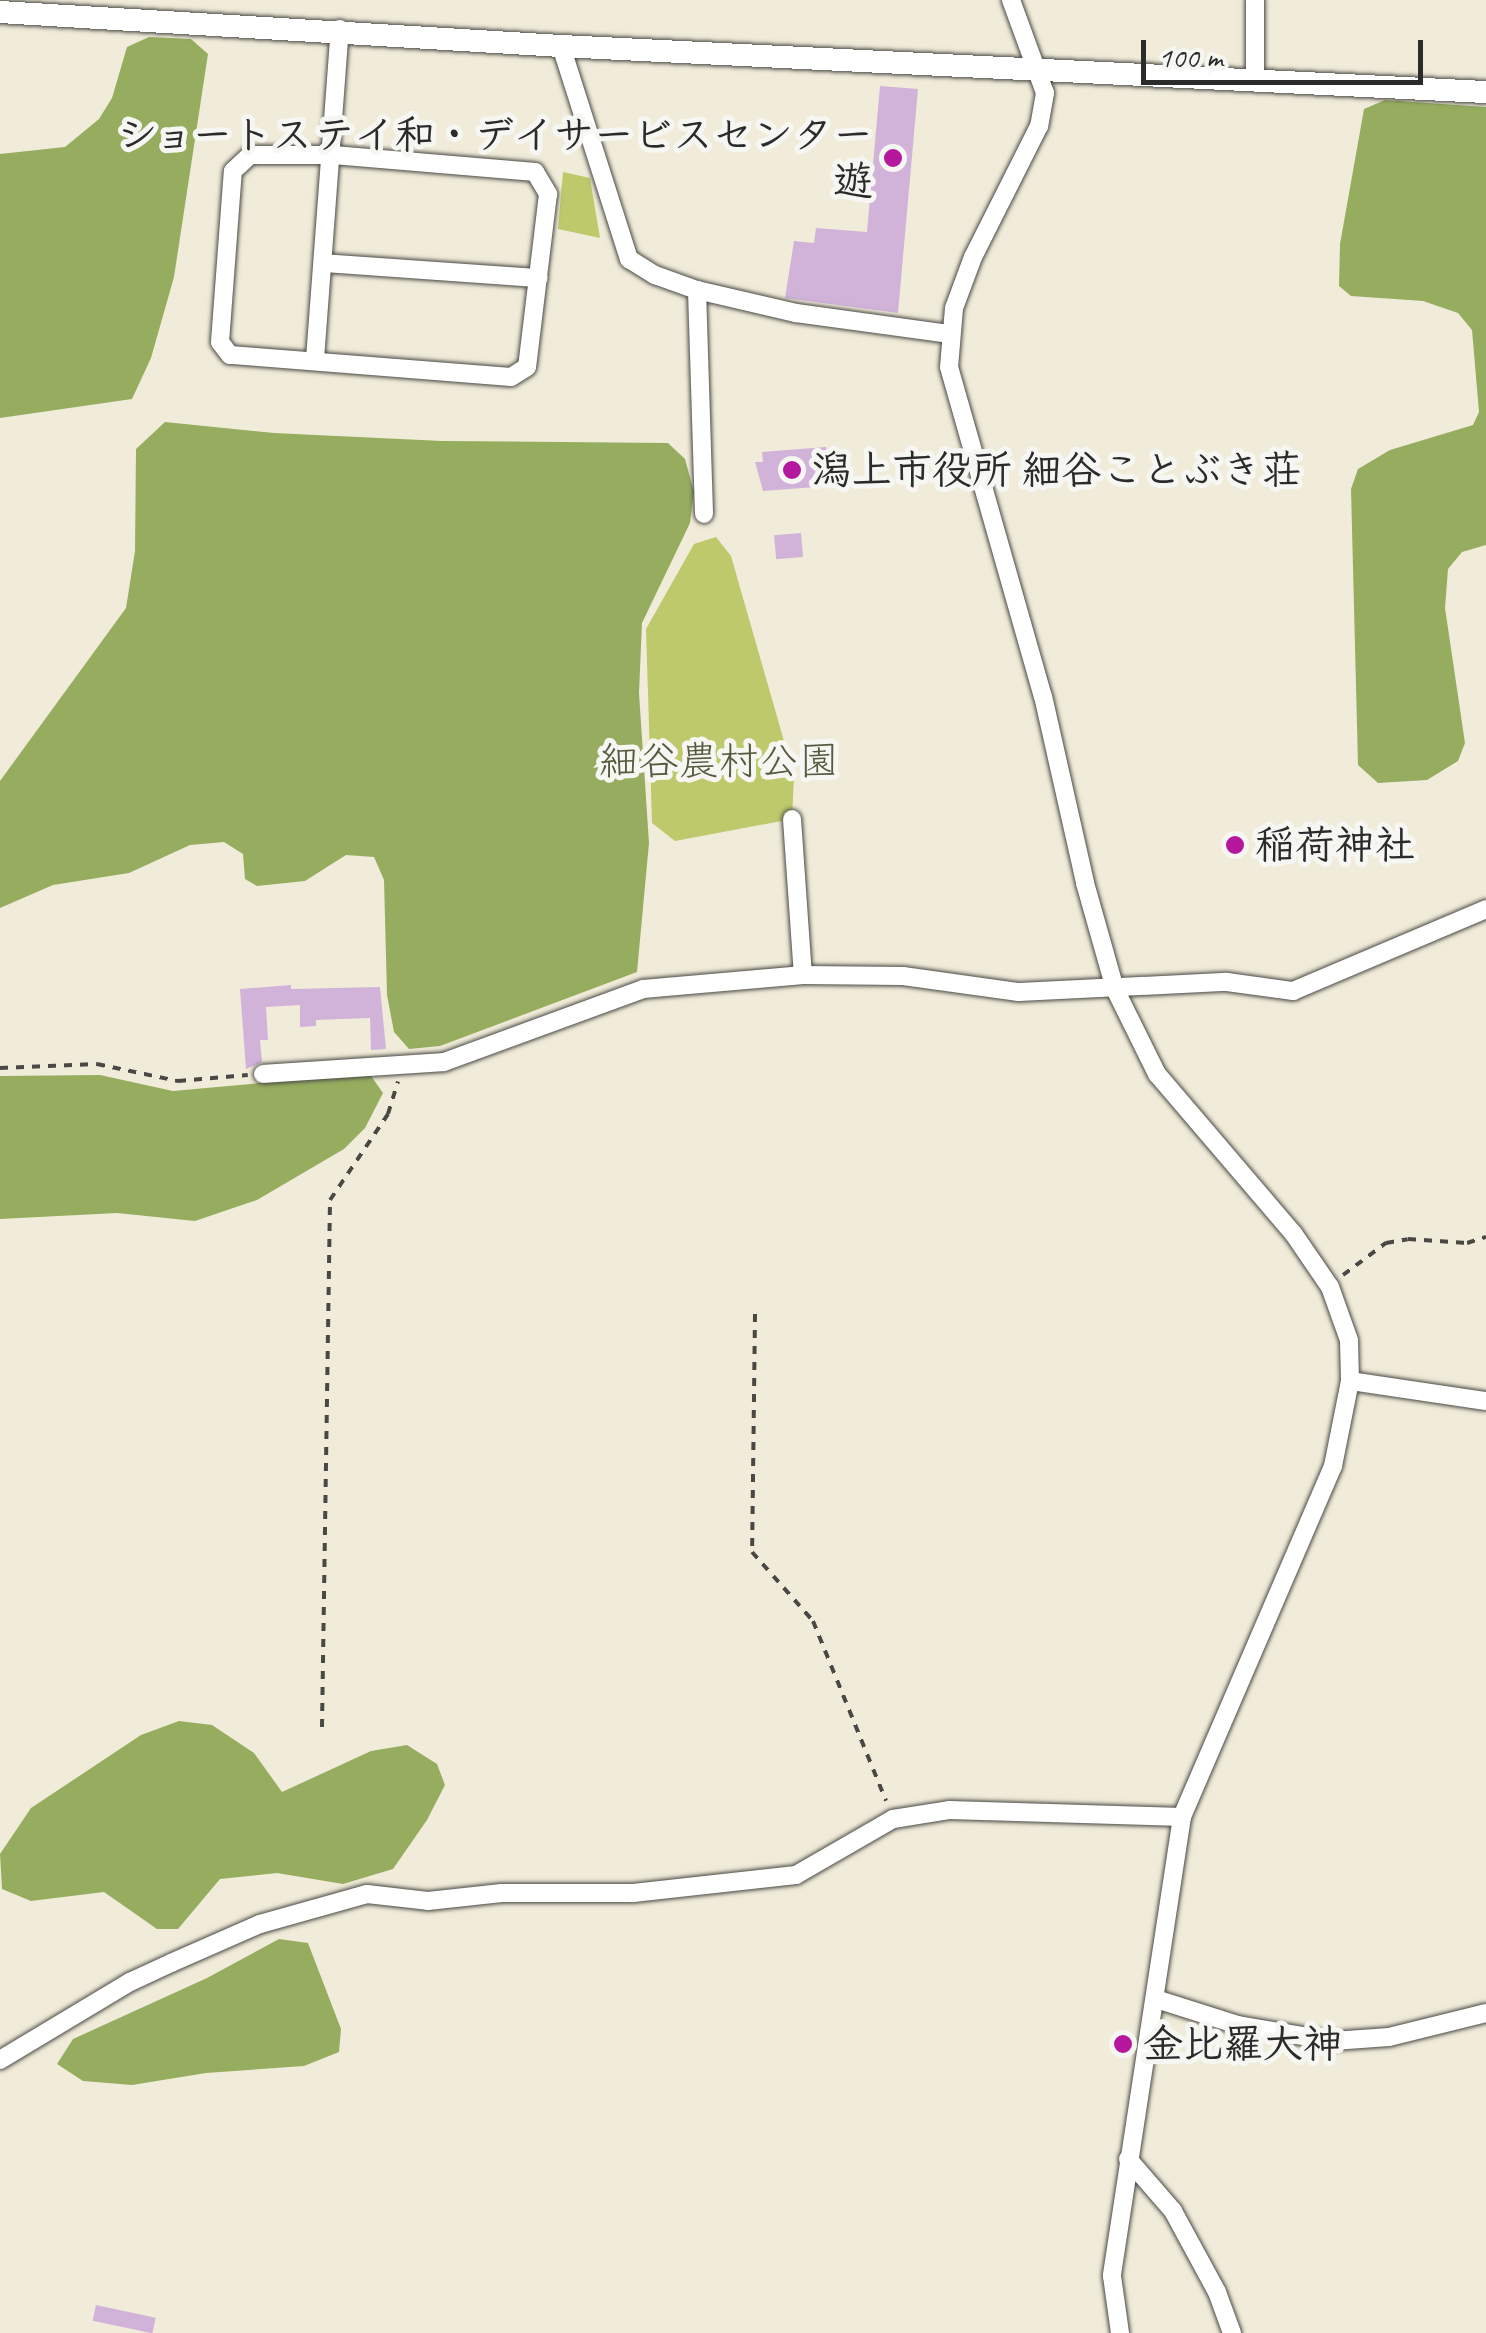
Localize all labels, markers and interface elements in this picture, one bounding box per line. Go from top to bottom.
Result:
scale bar [1146,20,1428,82]
text: 100 m [1158,38,1223,76]
place label: ショートステイ和・デイサービスセンター 遊 [115,111,873,205]
marker: ショートステイ和・デイサービスセンター 遊 [882,147,904,169]
place label: 潟上市役所 細谷ことぶき荘 [812,446,1302,494]
marker: 潟上市役所 細谷ことぶき荘 [781,459,803,481]
park label: 細谷農村公園 [599,737,839,785]
place label: 稲荷神社 [1255,821,1415,869]
marker: 稲荷神社 [1224,834,1246,856]
place label: 金比羅大神 [1143,2020,1343,2068]
marker: 金比羅大神 [1112,2033,1134,2055]

